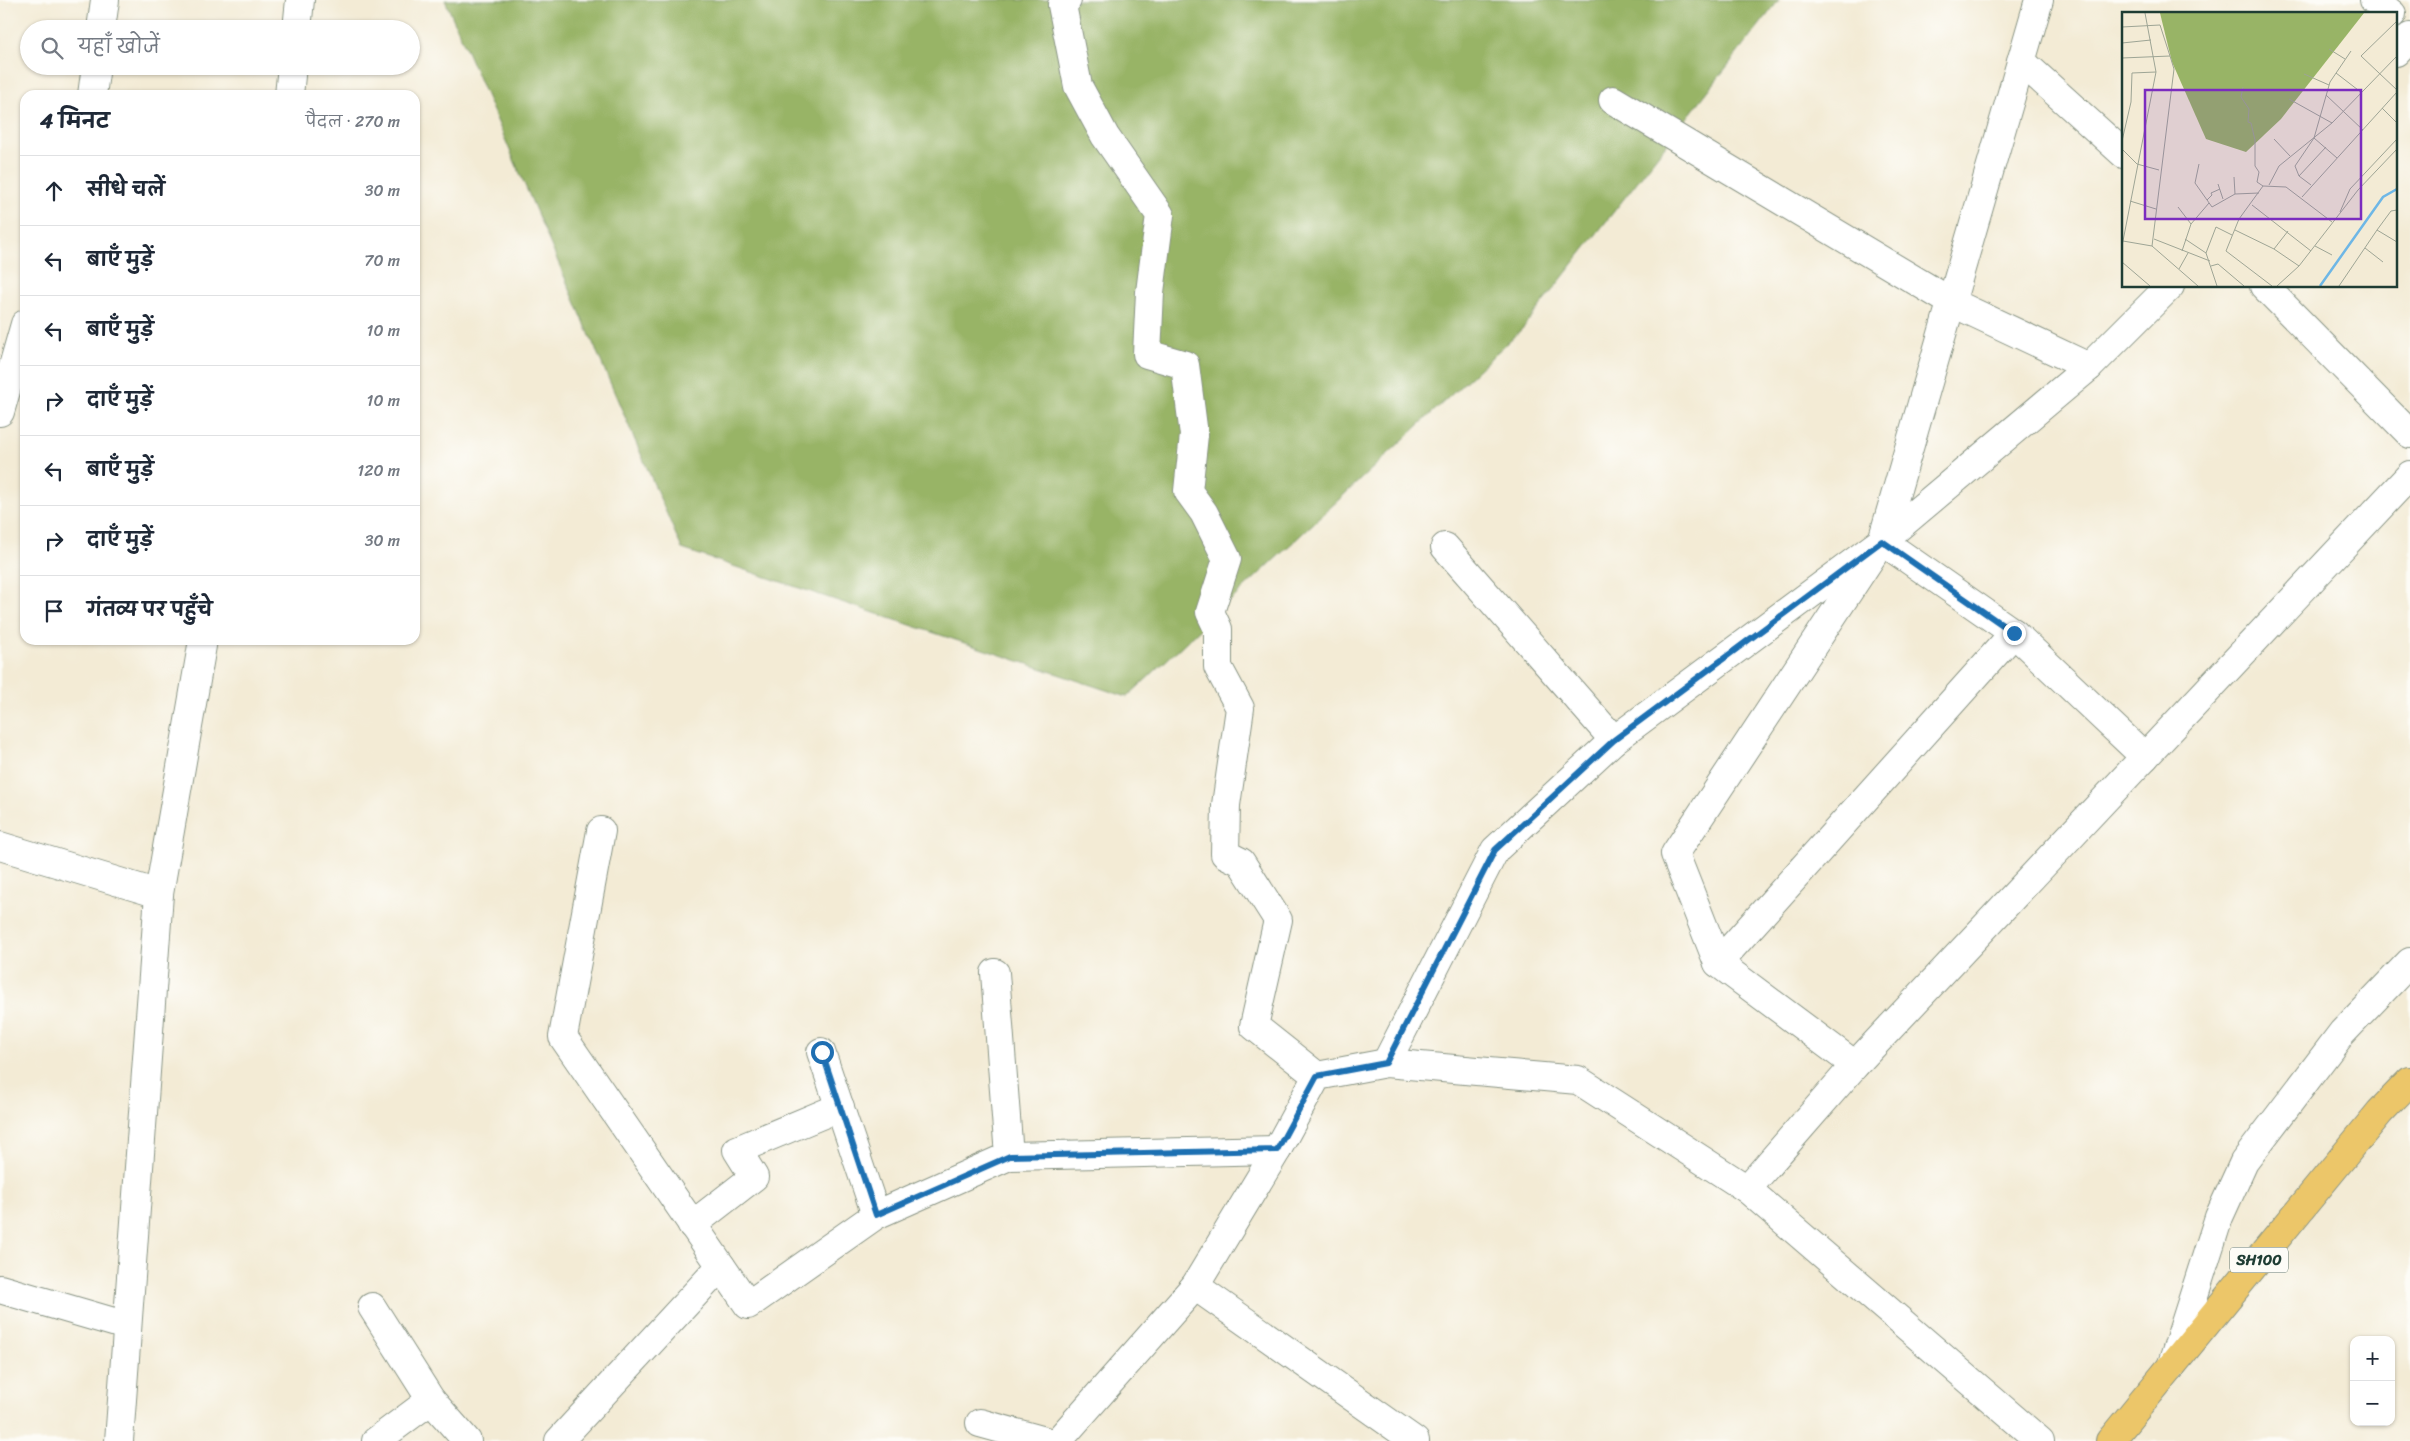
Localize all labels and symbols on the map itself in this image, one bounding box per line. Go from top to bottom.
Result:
inset map [2122,12,2398,288]
route end [2003,622,2026,645]
route start [811,1041,834,1064]
road number: SH100 [2230,1248,2288,1272]

